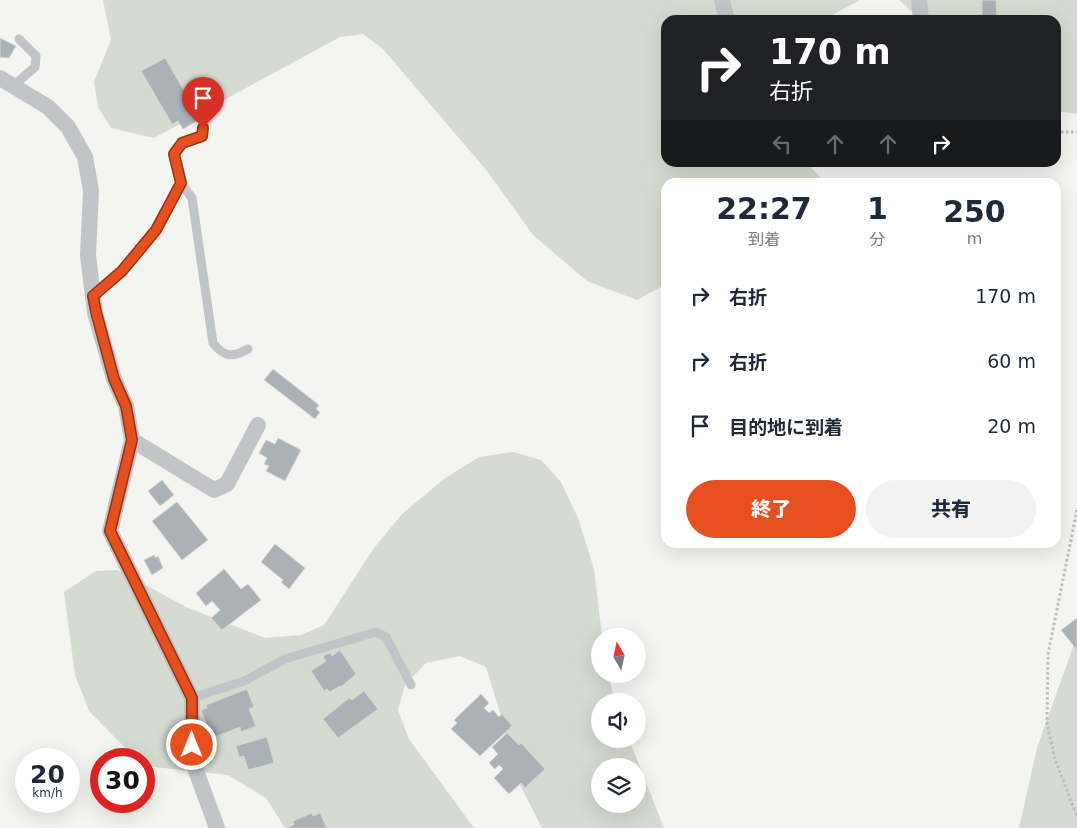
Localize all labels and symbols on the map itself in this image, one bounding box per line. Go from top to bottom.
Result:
pin [182,77,224,128]
north arrow [591,628,646,682]
position arrow [165,718,217,770]
speed limit sign: 30 [90,748,155,813]

